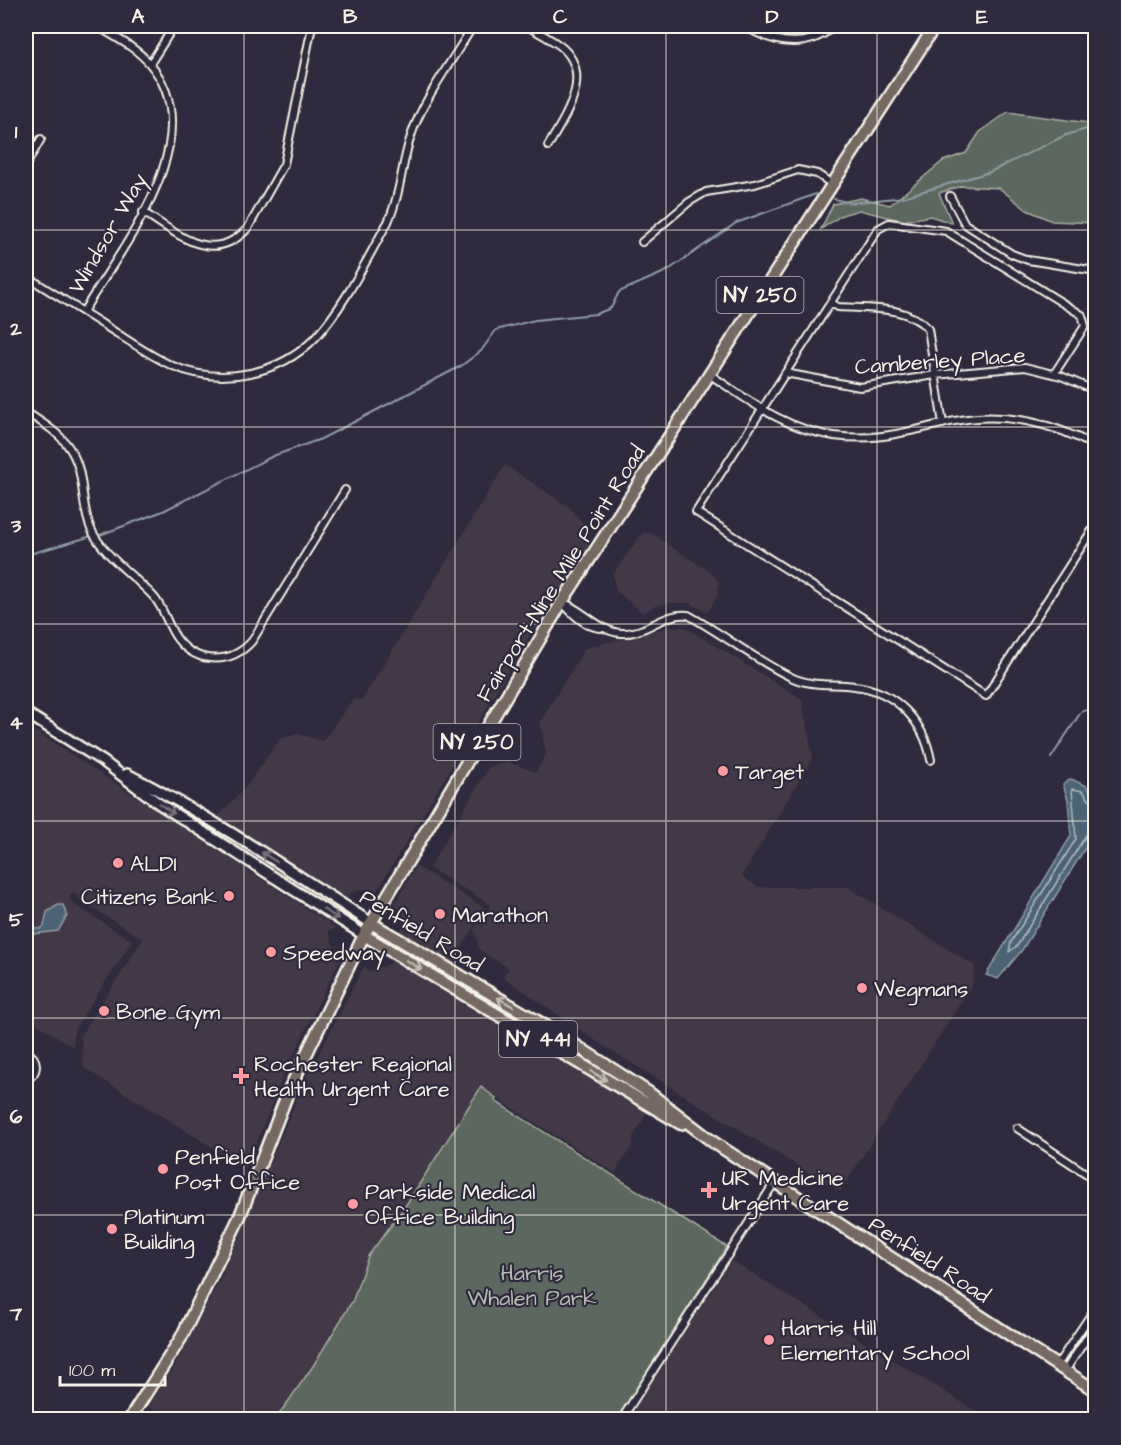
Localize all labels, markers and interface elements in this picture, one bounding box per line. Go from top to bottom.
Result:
text: A [132,3,145,31]
text: B [343,3,358,31]
text: C [553,3,568,31]
text: D [766,3,779,31]
text: E [976,3,988,31]
text: 1 [15,118,18,146]
street label: Windsor Way [61,168,156,300]
road number: NY 250 [716,277,804,313]
text: 2 [9,315,22,343]
street label: Camberley Place [854,340,1027,384]
street label: Fairport-Nine Mile Point Road [469,439,653,708]
text: 3 [10,512,22,540]
text: 4 [9,709,23,737]
road number: NY 250 [434,724,520,760]
place label: Target [735,757,804,789]
marker: Target [716,764,730,778]
one-way arrow [158,804,175,816]
place label: ALDI [130,849,177,880]
one-way arrow [261,851,278,863]
marker: ALDI [111,856,125,870]
place label: Citizens Bank [81,882,217,913]
street label: Penfield Road [354,882,489,980]
marker: Citizens Bank [222,889,236,903]
place label: Marathon [452,900,548,931]
text: 5 [9,906,24,934]
marker: Marathon [433,907,447,921]
one-way arrow [323,908,339,920]
place label: Speedway [283,938,386,970]
marker: Speedway [264,945,278,959]
one-way arrow [405,959,422,971]
place label: Wegmans [874,974,968,1006]
marker: Wegmans [855,981,869,995]
one-way arrow [497,996,514,1008]
place label: Bone Gym [116,997,220,1029]
marker: Bone Gym [97,1004,111,1018]
road number: NY 441 [499,1021,577,1057]
place label: Rochester Regional Health Urgent Care [254,1049,452,1106]
marker: Rochester Regional Health Urgent Care [232,1067,250,1085]
one-way arrow [590,1071,607,1083]
text: 6 [10,1103,23,1131]
place label: Penfield Post Office [175,1142,300,1198]
marker: Penfield Post Office [156,1162,170,1176]
place label: UR Medicine Urgent Care [722,1163,849,1220]
place label: Parkside Medical Office Building [365,1177,536,1234]
marker: UR Medicine Urgent Care [700,1181,718,1199]
marker: Parkside Medical Office Building [346,1197,360,1211]
place label: Platinum Building [124,1202,204,1259]
street label: Penfield Road [862,1209,996,1311]
marker: Platinum Building [105,1222,119,1236]
park label: Harris Whalen Park [468,1258,597,1314]
text: 7 [9,1300,23,1328]
place label: Harris Hill Elementary School [781,1313,970,1370]
marker: Harris Hill Elementary School [762,1333,776,1347]
scale bar [60,1349,165,1387]
text: 100 m [69,1358,115,1383]

